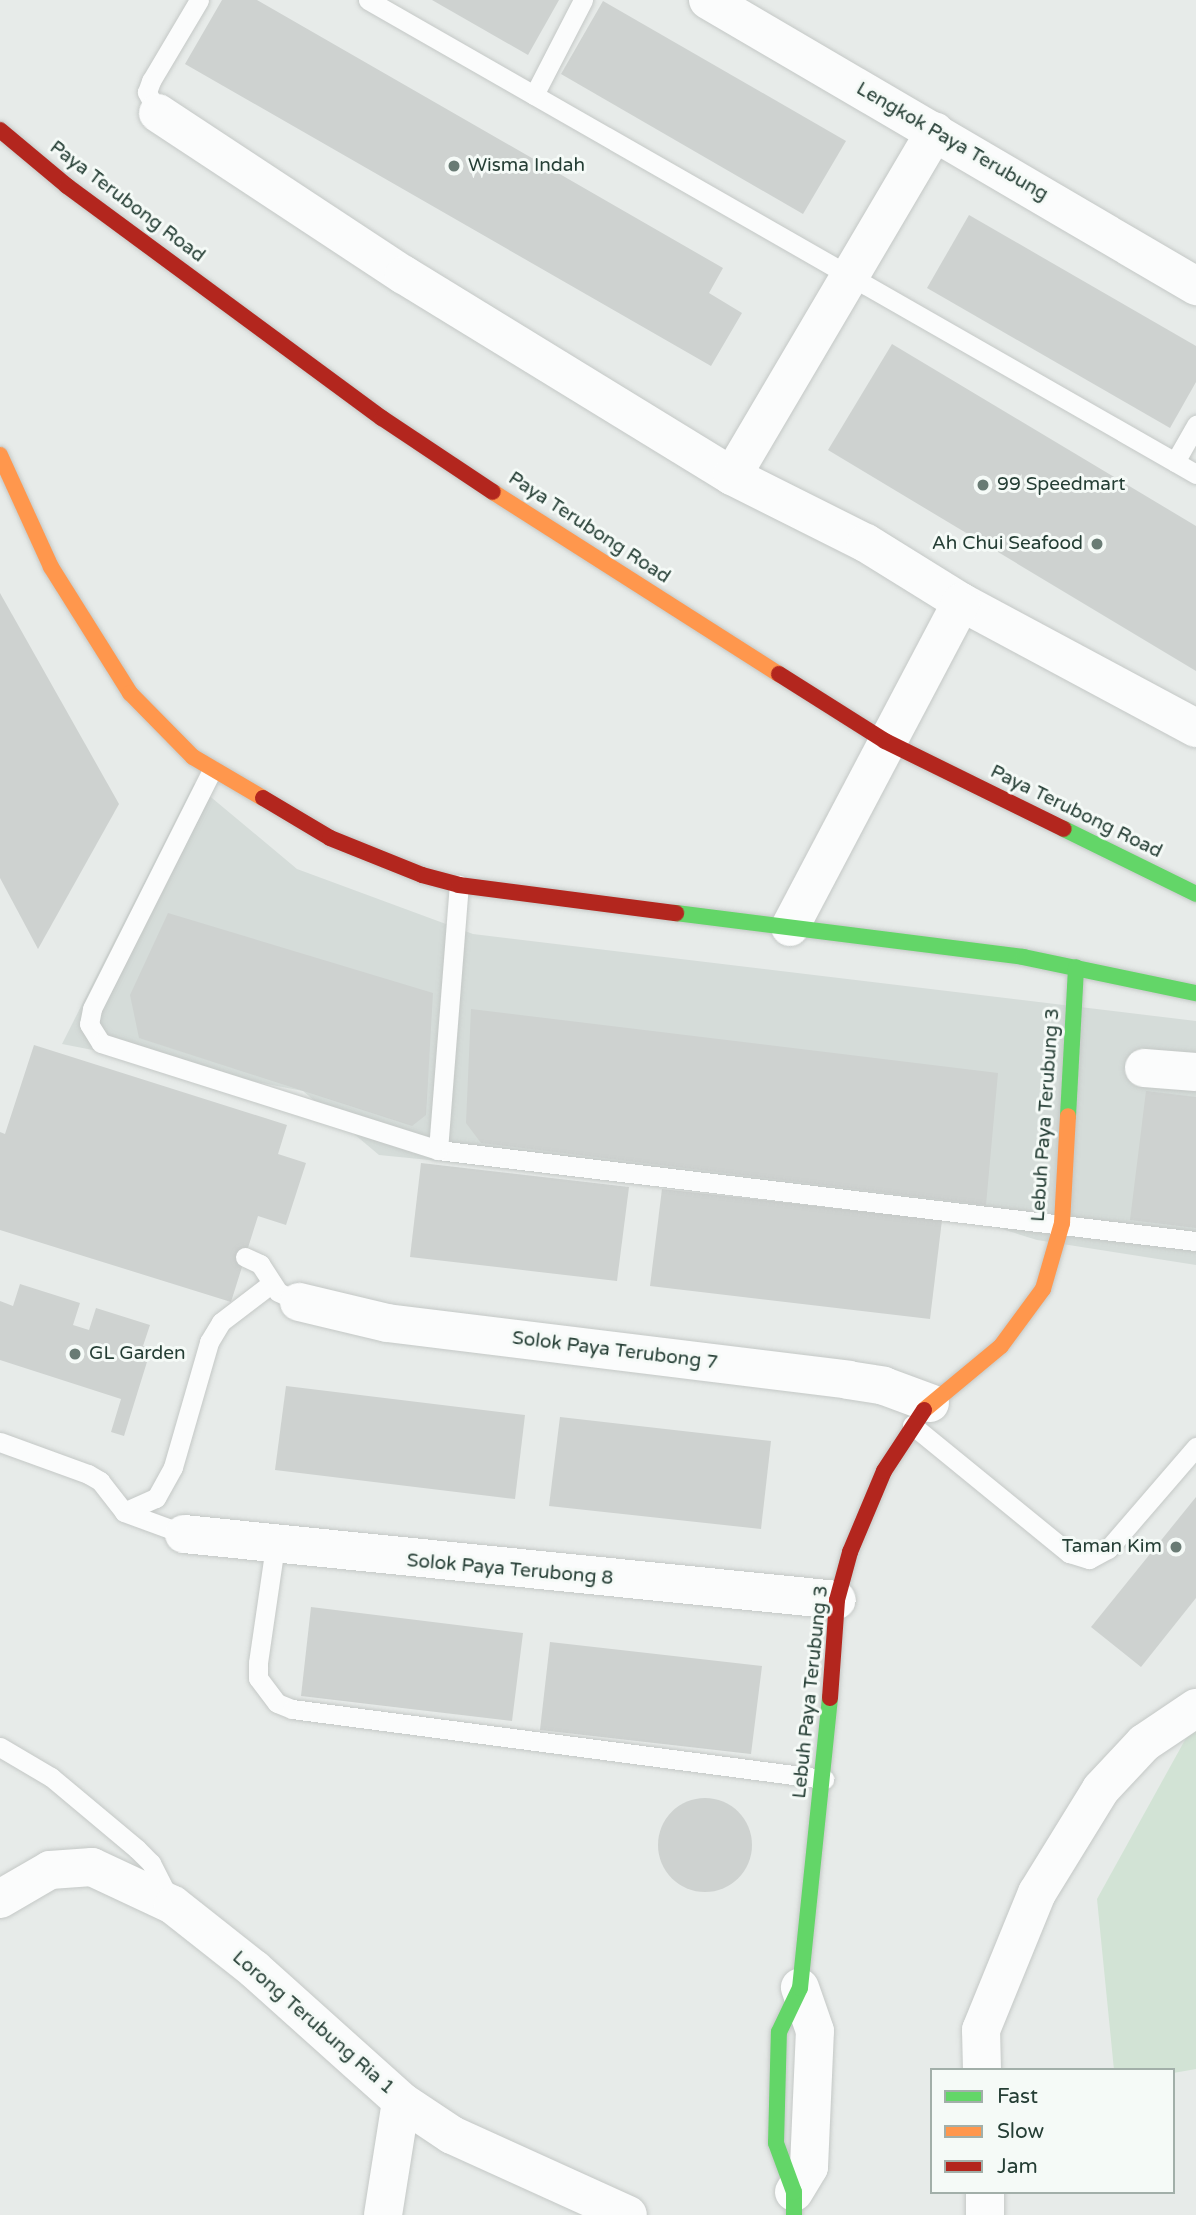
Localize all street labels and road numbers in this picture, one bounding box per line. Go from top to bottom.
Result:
street label: Lengkok Paya Terubung [852,78,1052,206]
street label: Paya Terubong Road [45,136,209,268]
street label: Paya Terubong Road [504,467,674,589]
street label: Paya Terubong Road [986,760,1166,864]
street label: Lebuh Paya Terubung 3 [1027,1007,1065,1223]
street label: Solok Paya Terubong 7 [511,1327,719,1375]
street label: Solok Paya Terubong 8 [406,1550,614,1590]
street label: Lebuh Paya Terubung 3 [788,1584,834,1800]
street label: Lorong Terubung Ria 1 [227,1946,399,2100]

